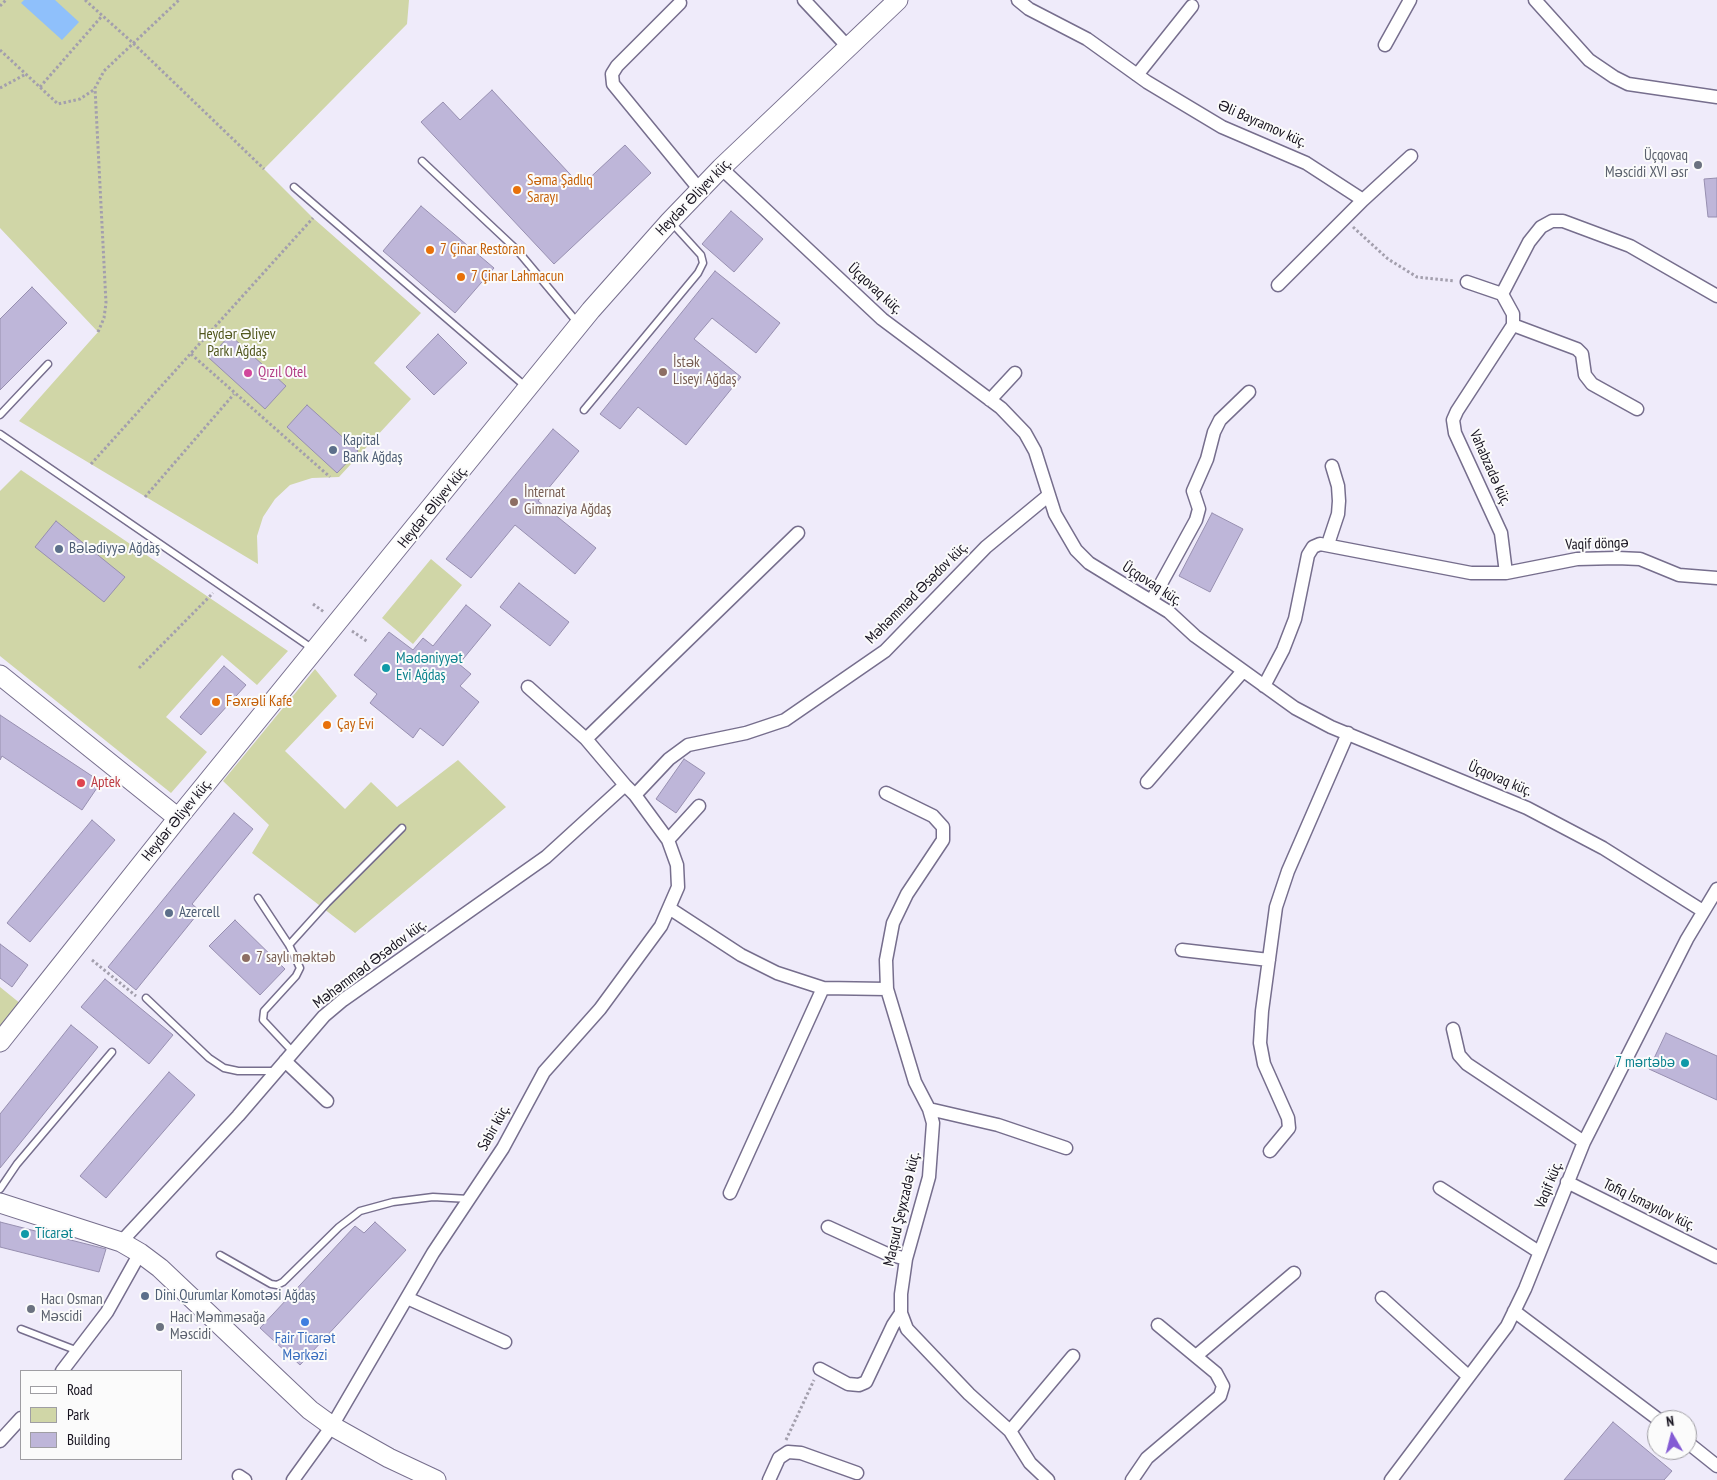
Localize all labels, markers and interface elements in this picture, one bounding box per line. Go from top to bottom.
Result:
street label: Əli Bayramov küç. [1215,96,1309,152]
place label: Üçqovaq Məscidi XVI əsr [1605,147,1688,182]
street label: Heydər Əliyev küç. [653,155,735,239]
marker: Üçqovaq Məscidi XVI əsr [1692,159,1704,171]
place label: Səma Şadlıq Sarayı [527,172,593,207]
marker: Səma Şadlıq Sarayı [511,184,523,196]
place label: 7 Çinar Restoran [440,241,525,259]
marker: 7 Çinar Restoran [424,244,436,256]
street label: Üçqovaq küç. [844,260,906,318]
place label: 7 Çinar Lahmacun [471,268,564,286]
marker: 7 Çinar Lahmacun [455,271,467,283]
park label: Heydər Əliyev Parkı Ağdaş [198,326,276,361]
place label: İstək Liseyi Ağdaş [673,354,737,389]
place label: Qızıl Otel [258,364,307,382]
marker: İstək Liseyi Ağdaş [657,366,669,378]
marker: Qızıl Otel [242,367,254,379]
street label: Vahabzadə küç. [1465,427,1515,509]
place label: Kapital Bank Ağdaş [343,432,403,467]
marker: Kapital Bank Ağdaş [327,444,339,456]
street label: Heydər Əliyev küç. [394,462,472,552]
place label: İnternat Gimnaziya Ağdaş [524,484,611,519]
marker: İnternat Gimnaziya Ağdaş [508,496,520,508]
street label: Vaqif döngə [1565,534,1629,554]
street label: Məhəmməd Əsədov küç. [862,538,972,648]
place label: Bələdiyyə Ağdaş [69,540,160,558]
marker: Bələdiyyə Ağdaş [53,543,65,555]
street label: Üçqovaq küç. [1119,558,1185,610]
place label: Mədəniyyət Evi Ağdaş [396,650,463,685]
marker: Mədəniyyət Evi Ağdaş [380,662,392,674]
place label: Fəxrəli Kafe [226,693,292,711]
marker: Fəxrəli Kafe [210,696,222,708]
place label: Çay Evi [337,716,374,734]
marker: Çay Evi [321,719,333,731]
street label: Üçqovaq küç. [1465,758,1535,800]
place label: Aptek [91,774,121,792]
street label: Heydər Əliyev küç. [138,775,216,865]
marker: Aptek [75,777,87,789]
place label: Azercell [179,904,220,922]
marker: Azercell [163,907,175,919]
street label: Məhəmməd Əsədov küç. [310,916,430,1012]
place label: 7 saylı məktəb [256,949,335,967]
marker: 7 saylı məktəb [240,952,252,964]
place label: 7 mərtəbə [1615,1054,1675,1072]
marker: 7 mərtəbə [1679,1057,1691,1069]
street label: Sabir küç. [474,1102,514,1154]
street label: Maqsud Şeyxzadə küç. [880,1150,924,1268]
street label: Vaqif küç. [1531,1159,1567,1211]
street label: Tofiq İsmayılov küç. [1600,1175,1698,1235]
place label: Ticarət [35,1225,73,1243]
marker: Ticarət [19,1228,31,1240]
place label: Dini Qurumlar Komotəsi Ağdaş [155,1287,316,1305]
marker: Dini Qurumlar Komotəsi Ağdaş [139,1290,151,1302]
place label: Hacı Osman Məscidi [41,1291,102,1326]
marker: Hacı Osman Məscidi [25,1303,37,1315]
place label: Hacı Məmməsağa Məscidi [170,1309,265,1344]
marker: Fair Ticarət Mərkəzi [299,1316,311,1328]
marker: Hacı Məmməsağa Məscidi [154,1321,166,1333]
place label: Fair Ticarət Mərkəzi [275,1330,335,1365]
legend [20,1370,182,1460]
text: Road [67,1380,93,1399]
text: Park [67,1405,89,1424]
north arrow [1647,1410,1697,1460]
text: N [1665,1412,1675,1431]
text: Building [67,1430,110,1449]

